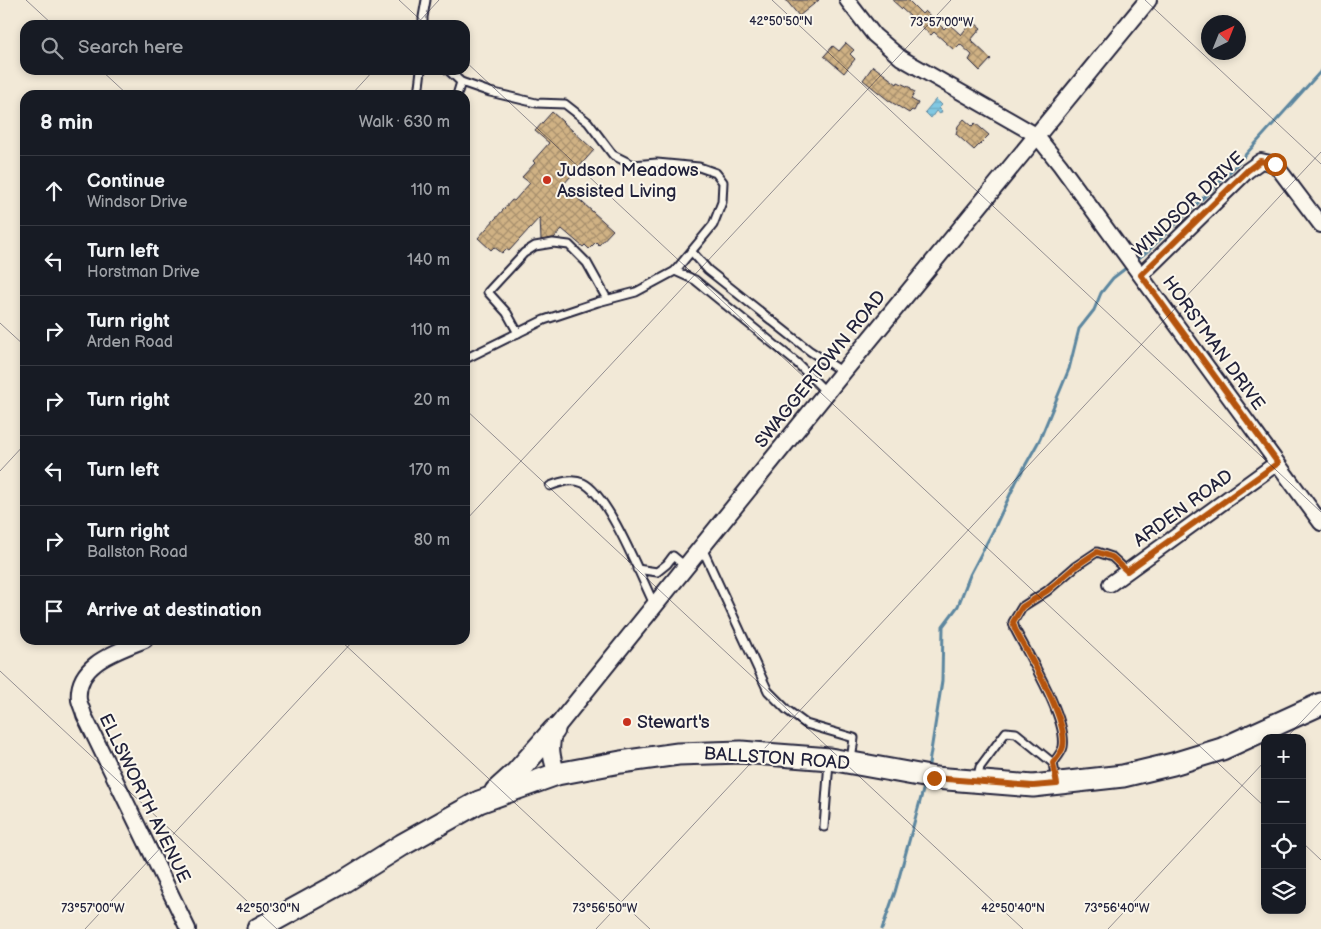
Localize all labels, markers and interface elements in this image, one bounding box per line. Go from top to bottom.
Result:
text: 42°50'50"N [749,14,813,29]
text: 73°57'00"W [910,15,974,30]
north arrow [1201,15,1246,60]
search box [20,20,470,75]
icon: search [38,34,66,62]
text: Search here [78,36,183,59]
text: 8 min [40,110,93,135]
text: Walk · 630 m [359,113,450,132]
street label: WINDSOR DRIVE [1128,147,1249,262]
route start [1264,153,1287,176]
place label: Judson Meadows Assisted Living [557,160,699,202]
text: Continue [87,170,165,193]
marker: Judson Meadows Assisted Living [541,174,553,186]
icon: ahead [40,177,68,205]
text: 110 m [411,181,450,200]
text: Windsor Drive [87,193,187,212]
text: Turn left [87,240,159,263]
icon: left [40,247,68,275]
text: 140 m [407,251,450,270]
text: Horstman Drive [87,263,200,282]
street label: HORSTMAN DRIVE [1158,272,1269,414]
street label: SWAGGERTOWN ROAD [751,287,890,452]
text: Turn right [87,310,170,333]
icon: right [40,317,68,345]
text: 110 m [411,321,450,340]
text: Arden Road [87,333,173,352]
icon: right [40,387,68,415]
text: Turn right [87,389,170,412]
text: 20 m [414,391,450,410]
icon: left [40,457,68,485]
text: Turn left [87,459,159,482]
text: 170 m [409,461,450,480]
street label: ARDEN ROAD [1130,465,1237,551]
text: Turn right [87,520,170,543]
icon: right [40,527,68,555]
text: 80 m [414,531,450,550]
text: Ballston Road [87,543,188,562]
icon: arrive [40,597,68,625]
text: Arrive at destination [87,599,262,622]
street label: ELLSWORTH AVENUE [94,710,195,886]
place label: Stewart's [637,712,710,733]
marker: Stewart's [621,716,633,728]
map controls [1261,734,1306,914]
button: + [1261,734,1306,779]
street label: BALLSTON ROAD [703,743,851,774]
route end [923,767,946,790]
button: − [1261,779,1306,824]
button: locate [1261,824,1306,869]
button: layers [1261,869,1306,914]
text: 73°57'00"W [61,901,125,916]
text: 42°50'30"N [236,901,300,916]
text: 73°56'50"W [573,901,637,916]
text: 42°50'40"N [981,901,1045,916]
text: 73°56'40"W [1084,901,1150,916]

